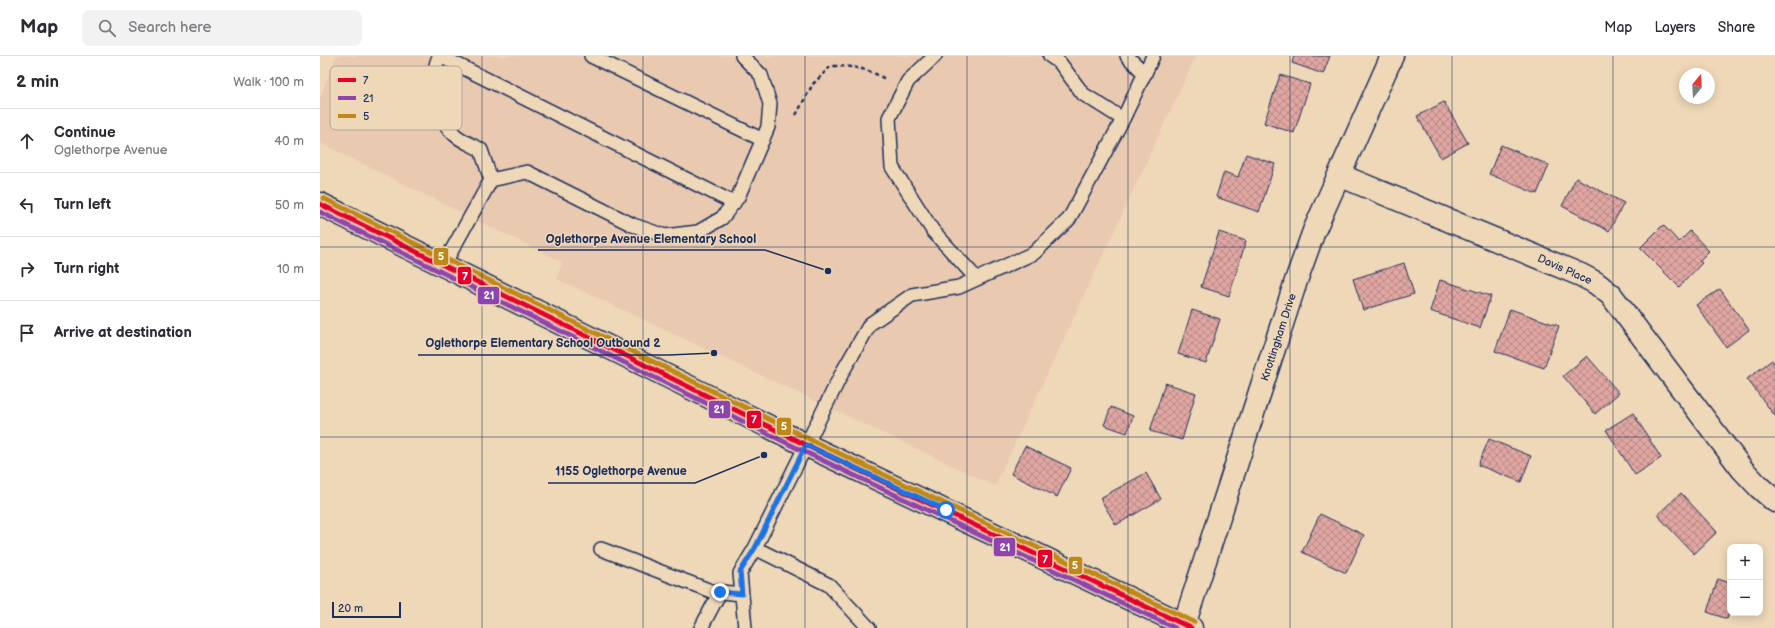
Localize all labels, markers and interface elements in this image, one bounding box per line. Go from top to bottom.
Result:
search box [82,10,362,46]
text: Map [20,16,58,39]
icon: search [96,17,118,39]
text: Search here [128,18,211,37]
text: Map [1604,19,1632,36]
text: Layers [1654,19,1696,36]
text: Share [1718,19,1755,36]
legend [330,66,462,130]
north arrow [1679,68,1715,104]
text: 2 min [16,72,59,92]
text: Walk · 100 m [233,74,304,90]
text: 7 [363,74,369,87]
text: 21 [363,92,374,105]
text: 5 [363,110,369,123]
text: Continue [54,123,116,142]
icon: ahead [16,130,38,152]
text: 40 m [274,133,304,149]
text: Oglethorpe Avenue [54,142,167,158]
icon: left [16,194,38,216]
text: Turn left [54,195,111,214]
text: 50 m [275,197,304,213]
callout: Oglethorpe Avenue Elementary School [538,226,765,250]
text: Oglethorpe Avenue Elementary School [546,232,756,247]
line badge: 5 [433,247,449,266]
text: 5 [438,250,445,263]
street label: Davis Place [1536,252,1594,287]
icon: right [16,258,38,280]
text: Turn right [54,259,119,278]
text: 10 m [277,261,304,277]
line badge: 7 [457,266,472,285]
text: 7 [462,270,468,283]
line badge: 21 [477,286,500,305]
text: 21 [484,289,495,302]
street label: Knottingham Drive [1258,291,1299,383]
icon: arrive [16,322,38,344]
text: Arrive at destination [54,323,192,342]
callout: Oglethorpe Elementary School Outbound 2 [418,331,669,355]
text: Oglethorpe Elementary School Outbound 2 [426,336,661,351]
line badge: 21 [708,400,731,419]
text: 21 [714,403,725,416]
line badge: 7 [746,410,762,429]
text: 7 [751,413,757,426]
line badge: 5 [776,417,792,436]
text: 5 [781,420,788,433]
callout: 1155 Oglethorpe Avenue [548,459,695,483]
text: 1155 Oglethorpe Avenue [555,464,687,479]
route start [937,501,955,519]
line badge: 21 [993,537,1016,557]
text: 21 [1000,541,1011,554]
map controls [1727,544,1763,616]
button: + [1727,544,1763,580]
line badge: 7 [1037,549,1053,568]
text: 7 [1042,553,1048,566]
line badge: 5 [1068,556,1083,575]
text: 5 [1072,559,1079,572]
button: − [1727,580,1763,616]
route end [711,583,729,601]
scale bar [332,600,401,619]
text: 20 m [338,602,363,615]

